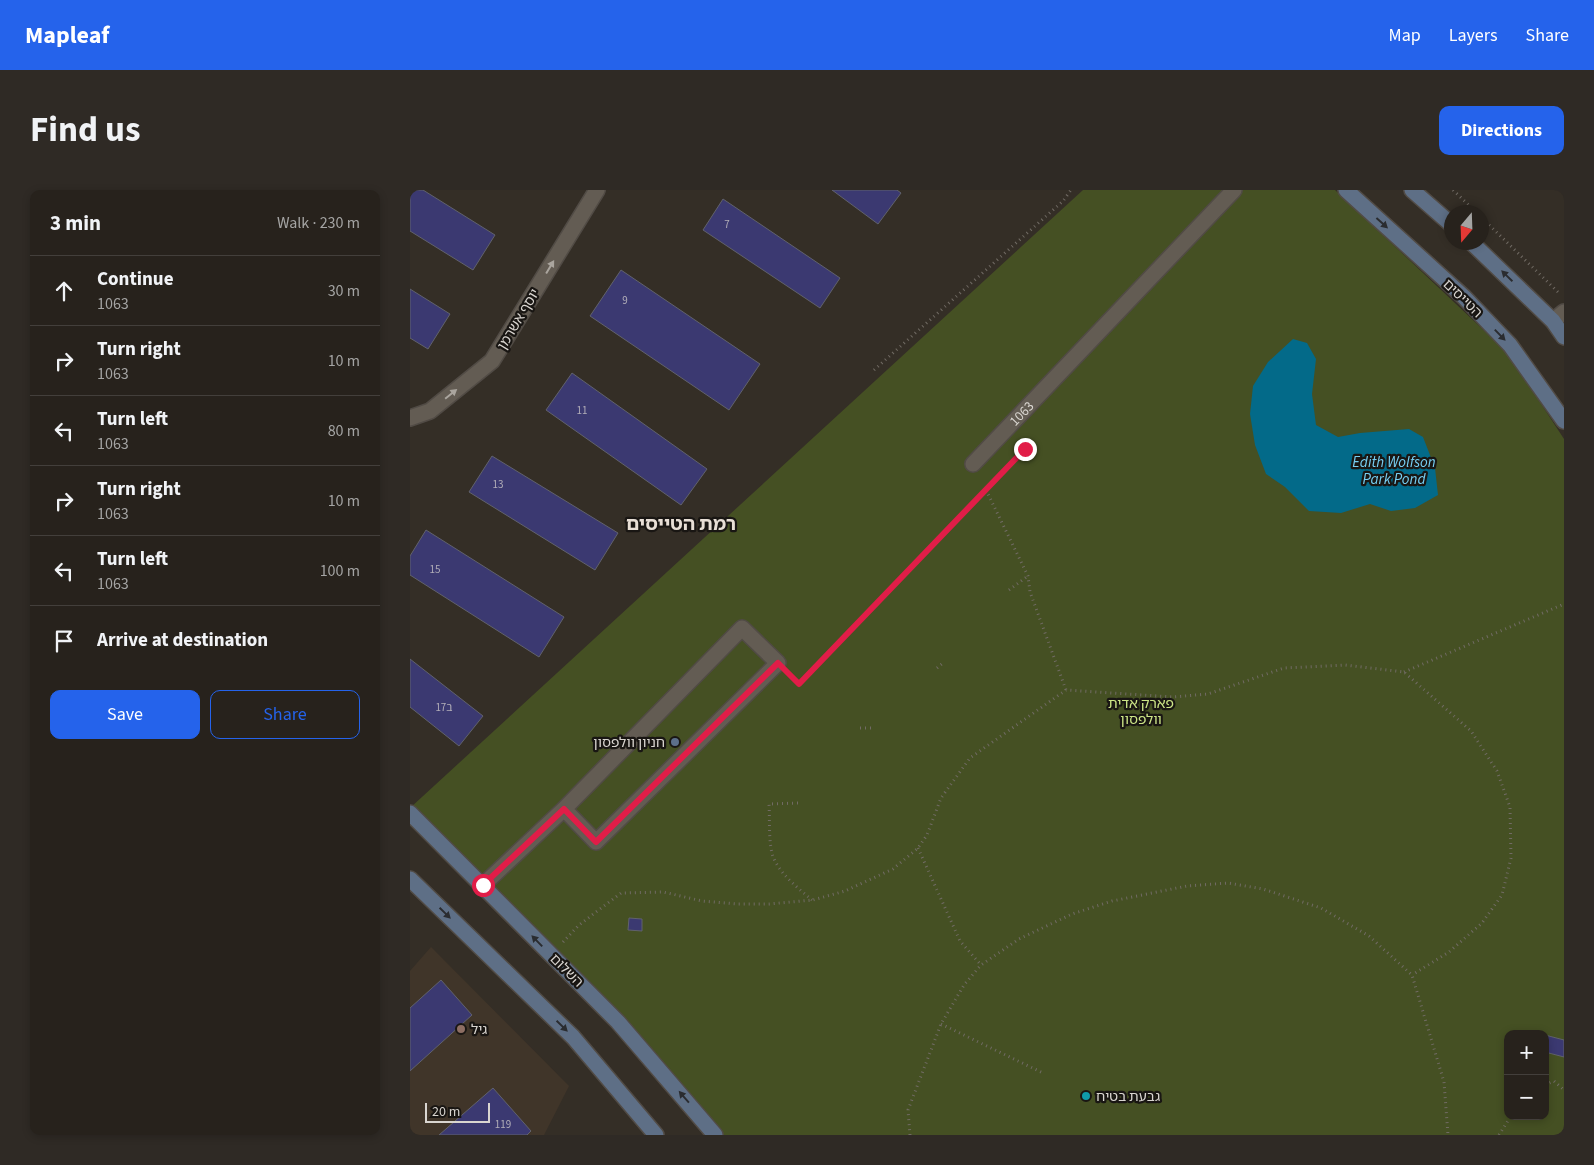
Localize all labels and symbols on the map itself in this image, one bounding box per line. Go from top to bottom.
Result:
north arrow [1444,205,1489,250]
house number: 7 [724,217,730,232]
one-way arrow [1376,217,1388,229]
one-way arrow [545,261,554,274]
one-way arrow [1502,270,1514,282]
street label: הטייסים [1438,275,1487,323]
street label: יוסף אשרמן [493,285,545,354]
house number: 9 [622,293,628,308]
one-way arrow [1494,328,1506,340]
one-way arrow [445,389,458,400]
street label: 1063 [1005,397,1039,431]
house number: 11 [577,403,587,418]
route end [1014,438,1037,461]
water label: Edith Wolfson Park Pond [1352,452,1436,490]
house number: 13 [493,477,503,492]
district label: רמת הטייסים [626,511,736,538]
house number: 15 [430,562,440,577]
park label: פארק אדית וולפסון [1108,694,1174,730]
house number: 17ב [435,700,453,715]
place label: חניון וולפסון [593,733,665,753]
marker: חניון וולפסון [669,736,681,748]
route start [472,874,495,897]
one-way arrow [438,907,450,919]
one-way arrow [531,935,543,947]
street label: השלום [545,950,587,992]
place label: גיל [471,1020,487,1040]
one-way arrow [555,1020,567,1032]
marker: גיל [455,1023,467,1035]
place label: גבעת בטיח [1096,1087,1160,1107]
marker: גבעת בטיח [1080,1090,1092,1102]
one-way arrow [678,1092,690,1104]
scale bar [425,1100,490,1123]
house number: 119 [495,1117,511,1132]

